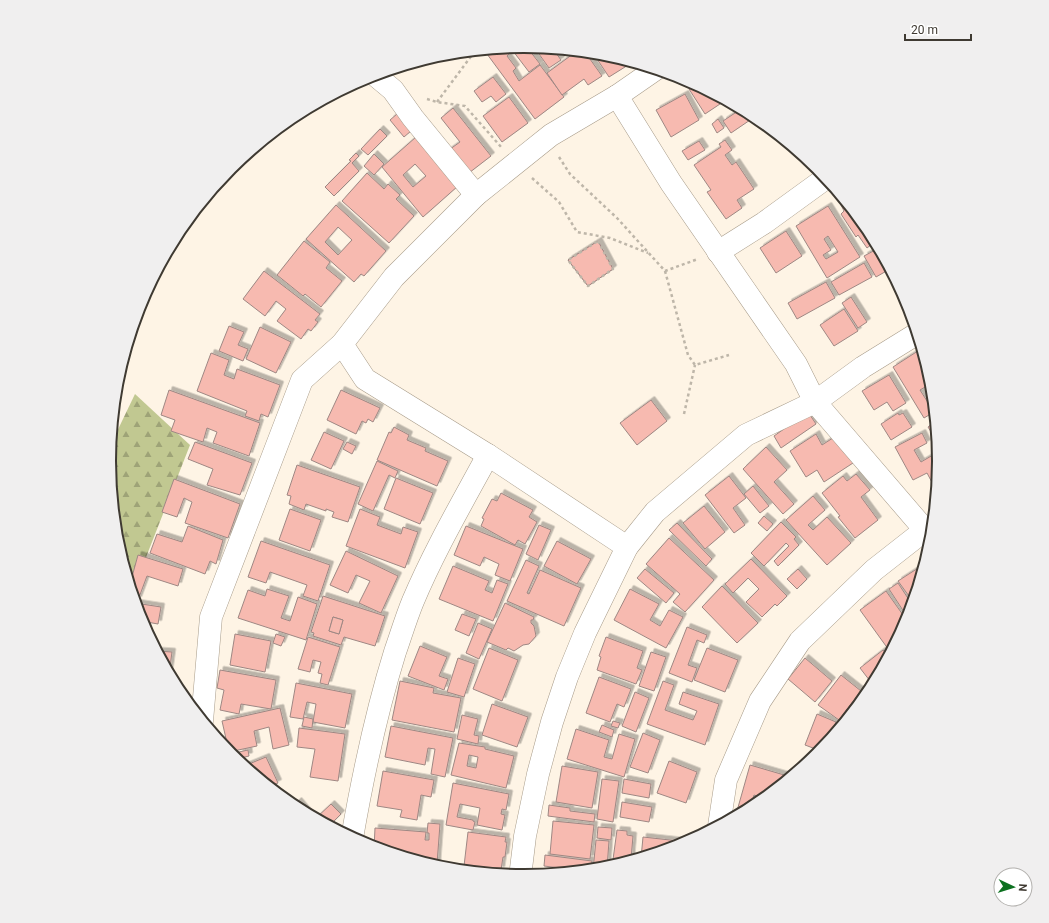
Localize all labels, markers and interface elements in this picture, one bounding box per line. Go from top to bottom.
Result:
scale bar [905,16,971,42]
text: 20 m [911,23,938,37]
north arrow [993,867,1033,907]
text: N [1016,883,1029,892]

